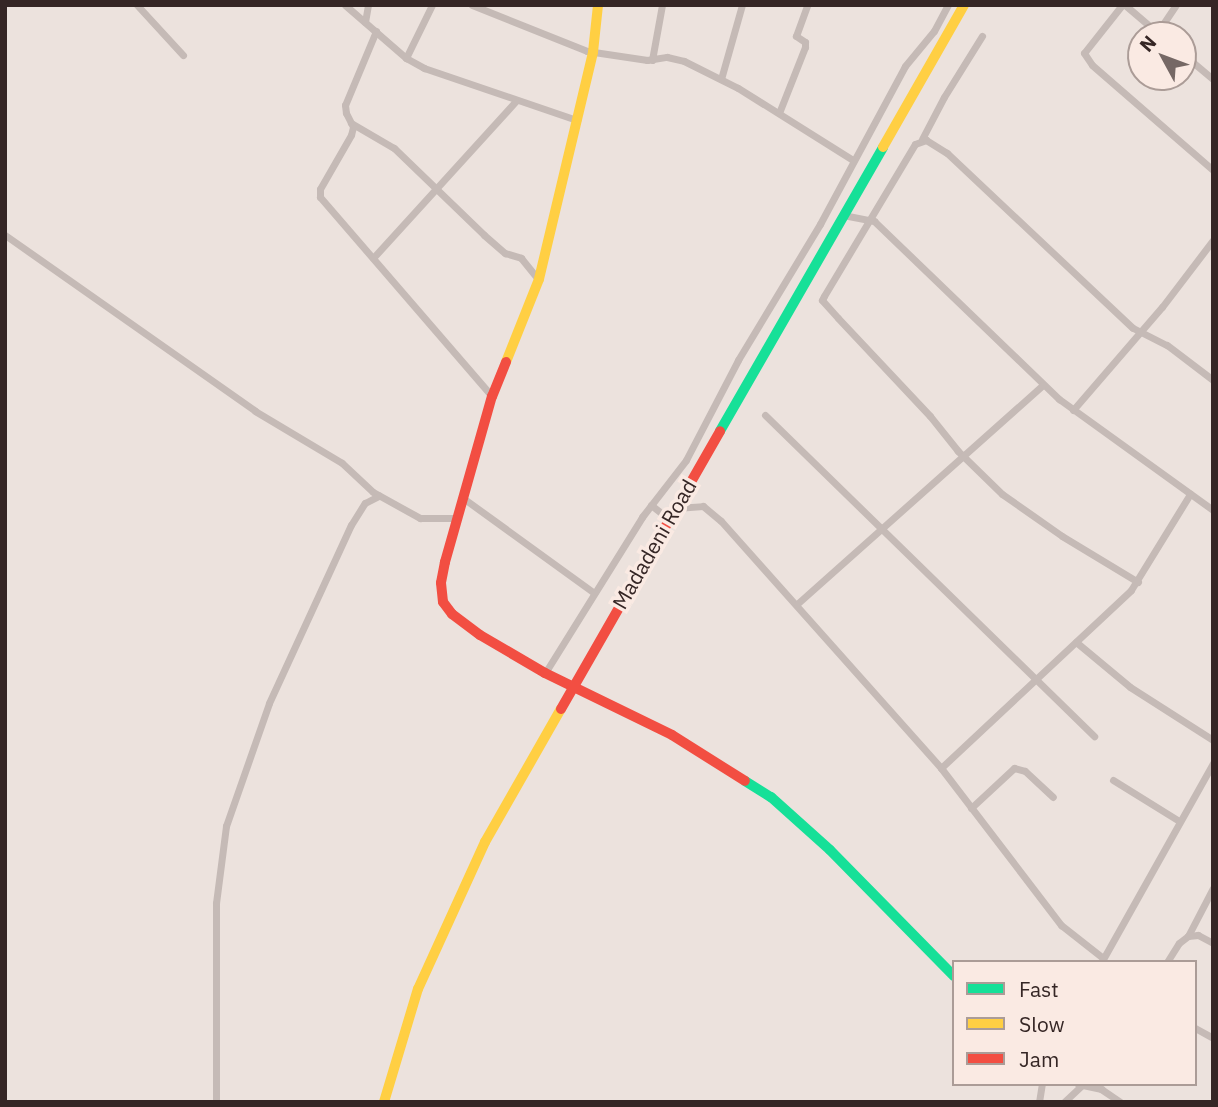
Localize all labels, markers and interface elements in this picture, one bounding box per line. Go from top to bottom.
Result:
north arrow [1127,21,1197,91]
text: N [1134,30,1161,57]
street label: Madadeni Road [607,475,701,613]
legend [952,960,1197,1086]
text: Fast [1019,975,1059,1003]
text: Slow [1019,1010,1065,1038]
text: Jam [1019,1045,1059,1073]

